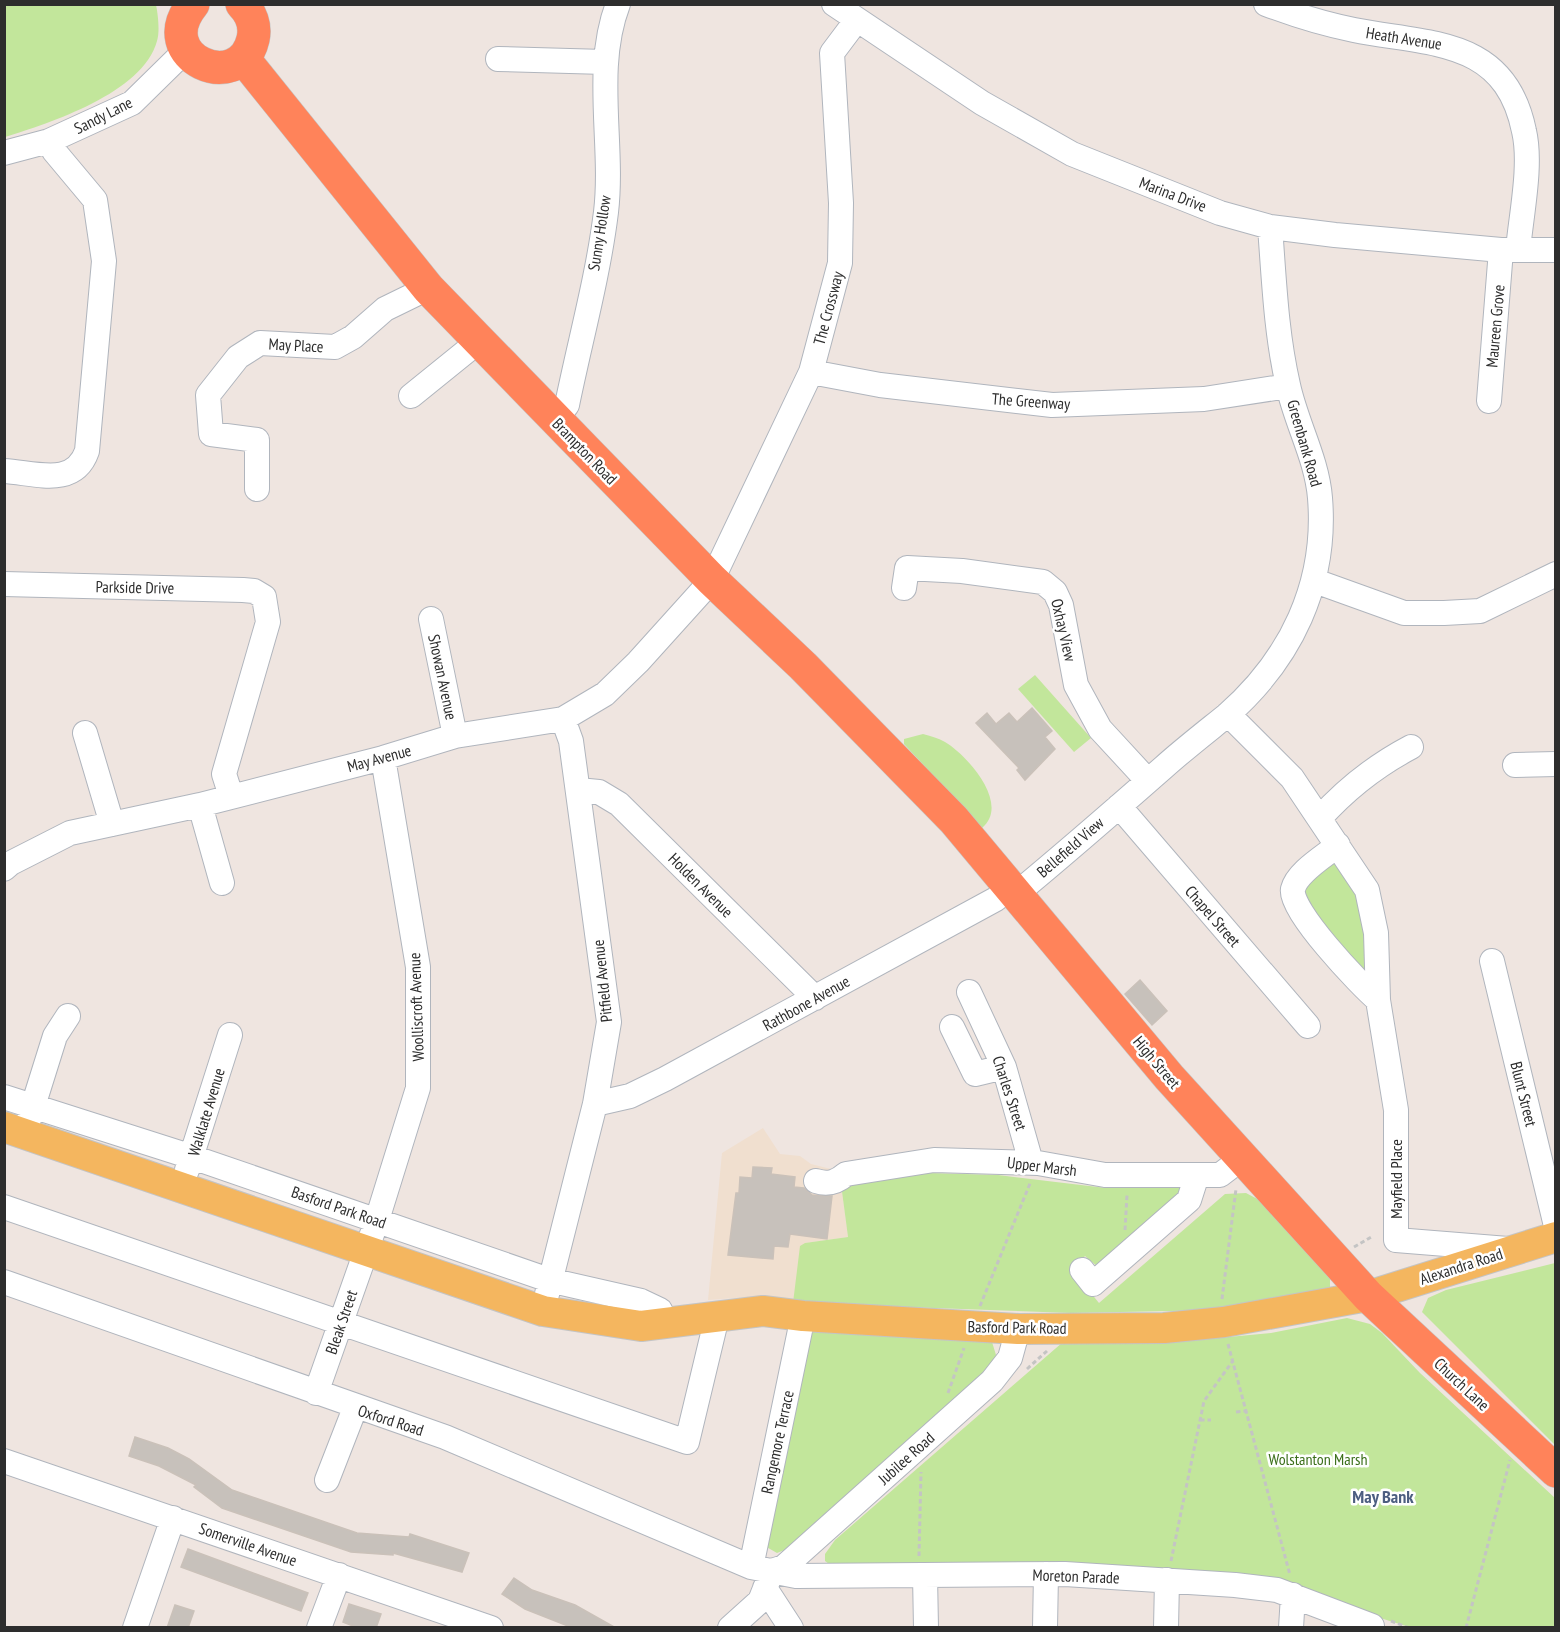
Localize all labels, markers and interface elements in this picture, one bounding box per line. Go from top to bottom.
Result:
street label: Heath Avenue [1365,22,1443,54]
street label: Sandy Lane [71,92,135,138]
street label: Marina Drive [1137,172,1209,216]
street label: Sunny Hollow [583,193,615,272]
street label: The Crossway [809,269,847,347]
street label: Maureen Grove [1481,284,1509,368]
street label: May Place [268,334,324,356]
street label: The Greenway [991,388,1071,414]
street label: Greenbank Road [1283,397,1327,489]
street label: Brampton Road [548,414,622,488]
street label: Parkside Drive [96,576,174,598]
street label: Oxhay View [1047,597,1081,664]
street label: Showan Avenue [424,632,462,722]
street label: May Avenue [345,740,413,776]
street label: Bellefield View [1032,812,1108,882]
street label: Holden Avenue [665,849,737,921]
street label: Chapel Street [1181,881,1245,951]
street label: Pitfield Avenue [588,939,616,1023]
street label: Woolliscroft Avenue [404,952,428,1062]
street label: Rathbone Avenue [759,971,853,1035]
street label: High Street [1129,1032,1185,1093]
street label: Charles Street [989,1053,1032,1133]
street label: Blunt Street [1506,1059,1542,1129]
street label: Walklate Avenue [183,1066,229,1158]
street label: Mayfield Place [1386,1139,1406,1219]
street label: Upper Marsh [1006,1152,1078,1180]
street label: Basford Park Road [289,1181,389,1233]
street label: Alexandra Road [1417,1243,1505,1289]
street label: Bleak Street [321,1287,361,1357]
street label: Basford Park Road [967,1316,1067,1338]
street label: Church Lane [1430,1353,1494,1415]
street label: Rangemore Terrace [756,1388,798,1496]
street label: Oxford Road [356,1400,426,1440]
street label: Jubilee Road [873,1428,938,1489]
park label: Wolstanton Marsh [1268,1449,1368,1469]
district label: May Bank [1352,1485,1414,1508]
street label: Somerville Avenue [196,1518,300,1570]
street label: Moreton Parade [1032,1564,1120,1588]

